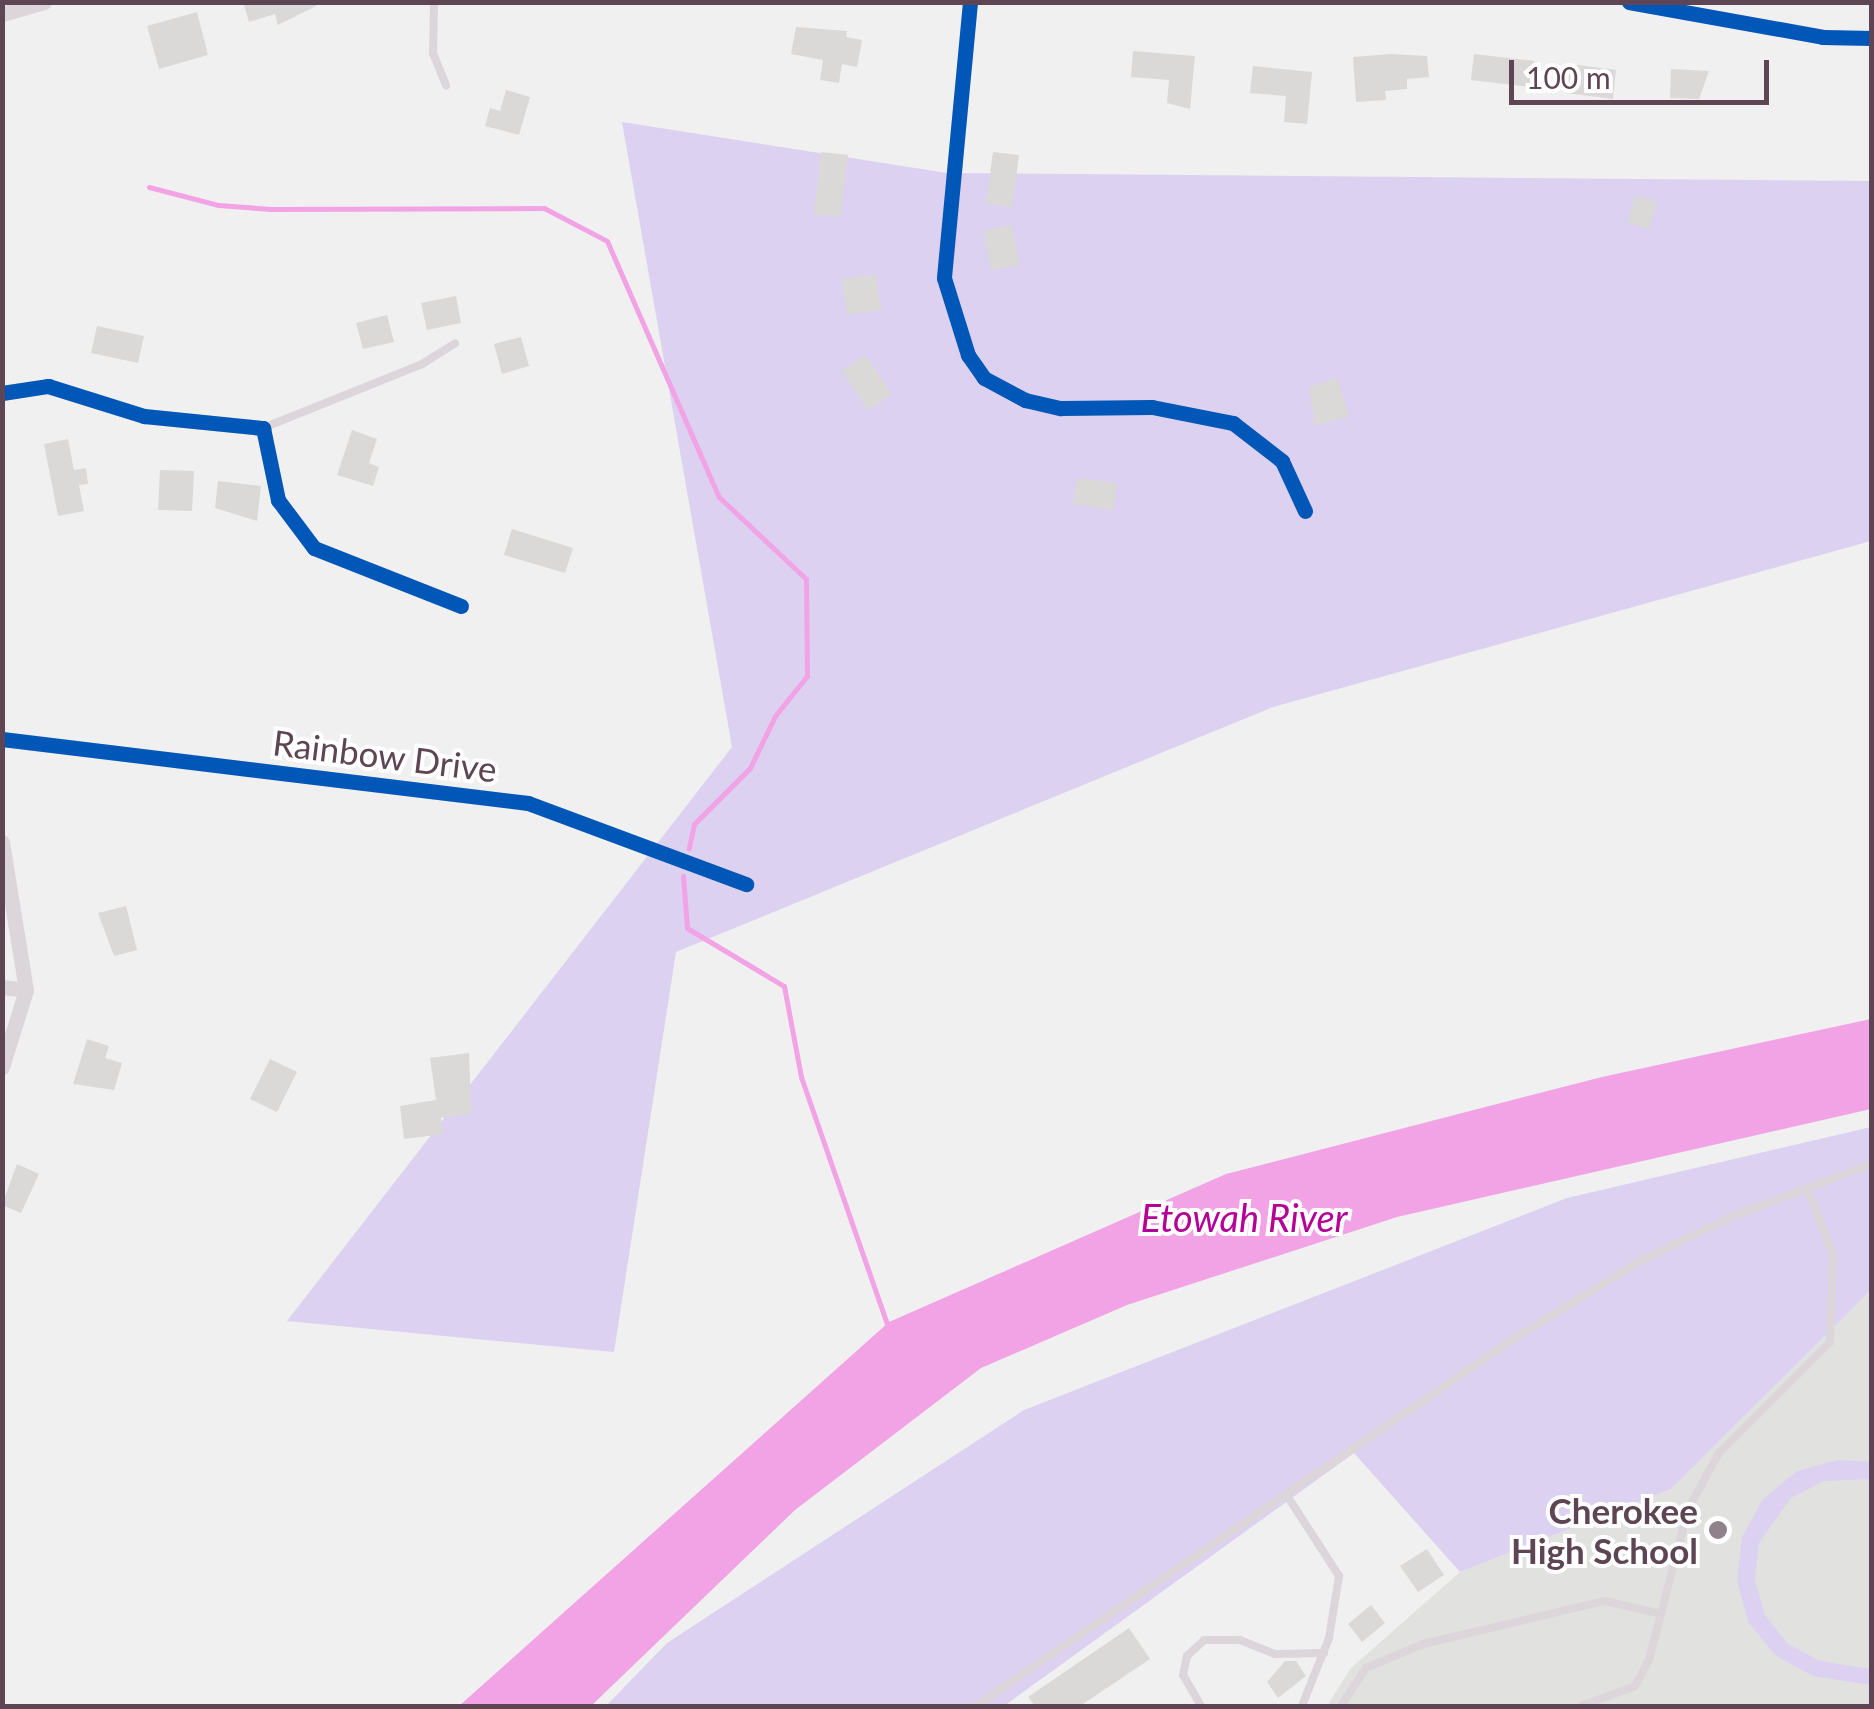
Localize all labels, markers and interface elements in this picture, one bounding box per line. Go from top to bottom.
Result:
scale bar [1514,40,1774,102]
text: 100 m [1526,59,1611,95]
street label: Rainbow Drive [270,720,500,790]
water label: Etowah River [1140,1195,1348,1241]
place label: Cherokee High School [1511,1489,1698,1571]
marker: Cherokee High School [1707,1519,1729,1541]

